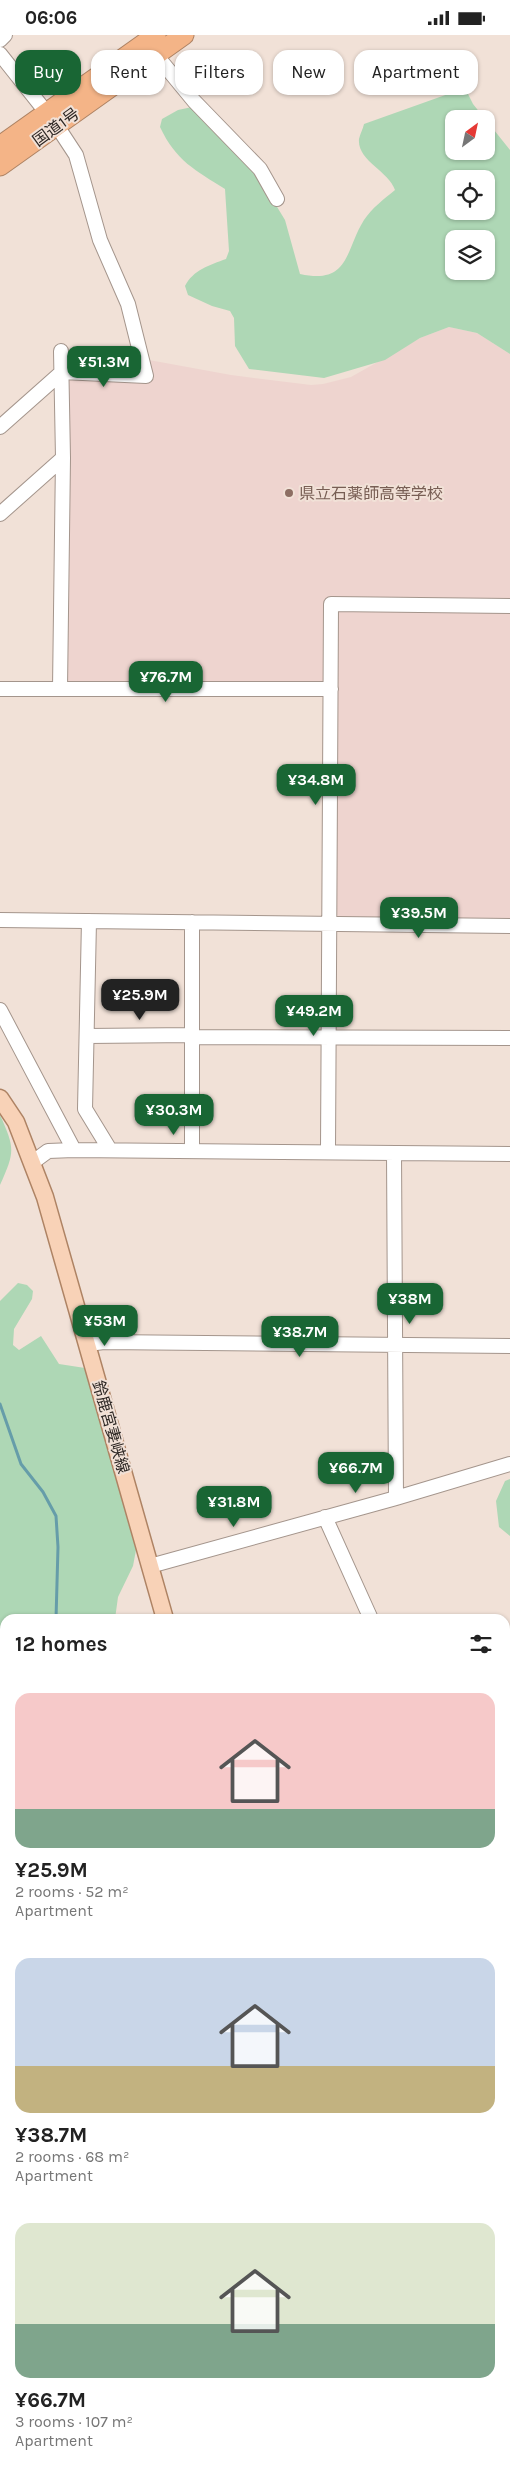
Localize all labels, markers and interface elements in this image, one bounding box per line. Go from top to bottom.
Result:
text: 06:06 [25,7,77,29]
chip: Buy [15,50,81,95]
chip: Rent [91,50,165,95]
chip: Filters [175,50,263,95]
chip: New [273,50,344,95]
chip: Apartment [354,50,478,95]
street label: 国道1号 [29,104,83,150]
north arrow [445,110,495,160]
map controls [445,110,495,280]
button: locate [445,170,495,220]
button: layers [445,230,495,280]
pin: ¥51.3M [63,345,145,388]
text: ¥51.3M [78,352,130,371]
place label: 県立石薬師高等学校 [299,484,443,503]
marker: 県立石薬師高等学校 [283,487,295,499]
pin: ¥76.7M [125,661,207,703]
text: ¥76.7M [140,667,192,686]
pin: ¥34.8M [275,763,357,806]
text: ¥34.8M [288,770,344,789]
pin: ¥39.5M [378,897,460,939]
text: ¥39.5M [391,903,447,922]
pin: ¥25.9M [99,979,181,1021]
text: ¥25.9M [112,985,168,1004]
pin: ¥49.2M [273,995,355,1037]
text: ¥49.2M [286,1001,342,1020]
pin: ¥30.3M [133,1093,215,1136]
text: ¥30.3M [146,1100,202,1119]
pin: ¥38M [380,1283,440,1325]
text: ¥38M [388,1289,432,1308]
pin: ¥53M [75,1305,135,1347]
text: ¥53M [84,1311,126,1330]
pin: ¥38.7M [259,1315,341,1358]
text: ¥38.7M [272,1322,328,1341]
street label: 鈴鹿宮妻峡線 [89,1378,133,1476]
pin: ¥66.7M [315,1451,397,1494]
text: ¥66.7M [329,1458,383,1477]
pin: ¥31.8M [193,1485,275,1528]
text: ¥31.8M [208,1492,260,1511]
icon: filters [467,1630,495,1658]
text: 12 homes [15,1632,108,1656]
icon: home [210,1726,300,1816]
text: ¥25.9M [15,1858,88,1882]
text: 2 rooms · 52 m² [15,1882,129,1901]
text: Apartment [15,1901,93,1920]
icon: home [210,1991,300,2081]
text: ¥38.7M [15,2123,87,2147]
text: 2 rooms · 68 m² [15,2147,129,2166]
text: Apartment [15,2166,93,2185]
icon: home [210,2256,300,2346]
text: ¥66.7M [15,2388,86,2412]
text: 3 rooms · 107 m² [15,2412,133,2431]
text: Apartment [15,2431,93,2450]

